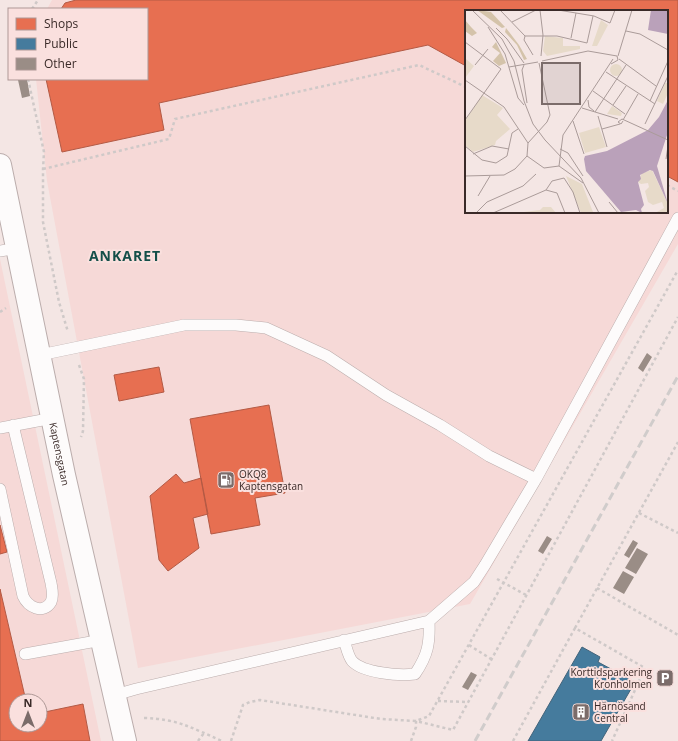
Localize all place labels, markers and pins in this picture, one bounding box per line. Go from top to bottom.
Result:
place label: OKQ8 Kaptensgatan [239,467,303,493]
fuel station icon: OKQ8 Kaptensgatan [216,470,236,490]
place label: Korttidsparkering Kronholmen [570,665,653,691]
parking icon: Korttidsparkering Kronholmen [655,668,675,688]
place label: Härnösand Central [594,699,646,725]
building icon: Härnösand Central [571,702,591,722]

